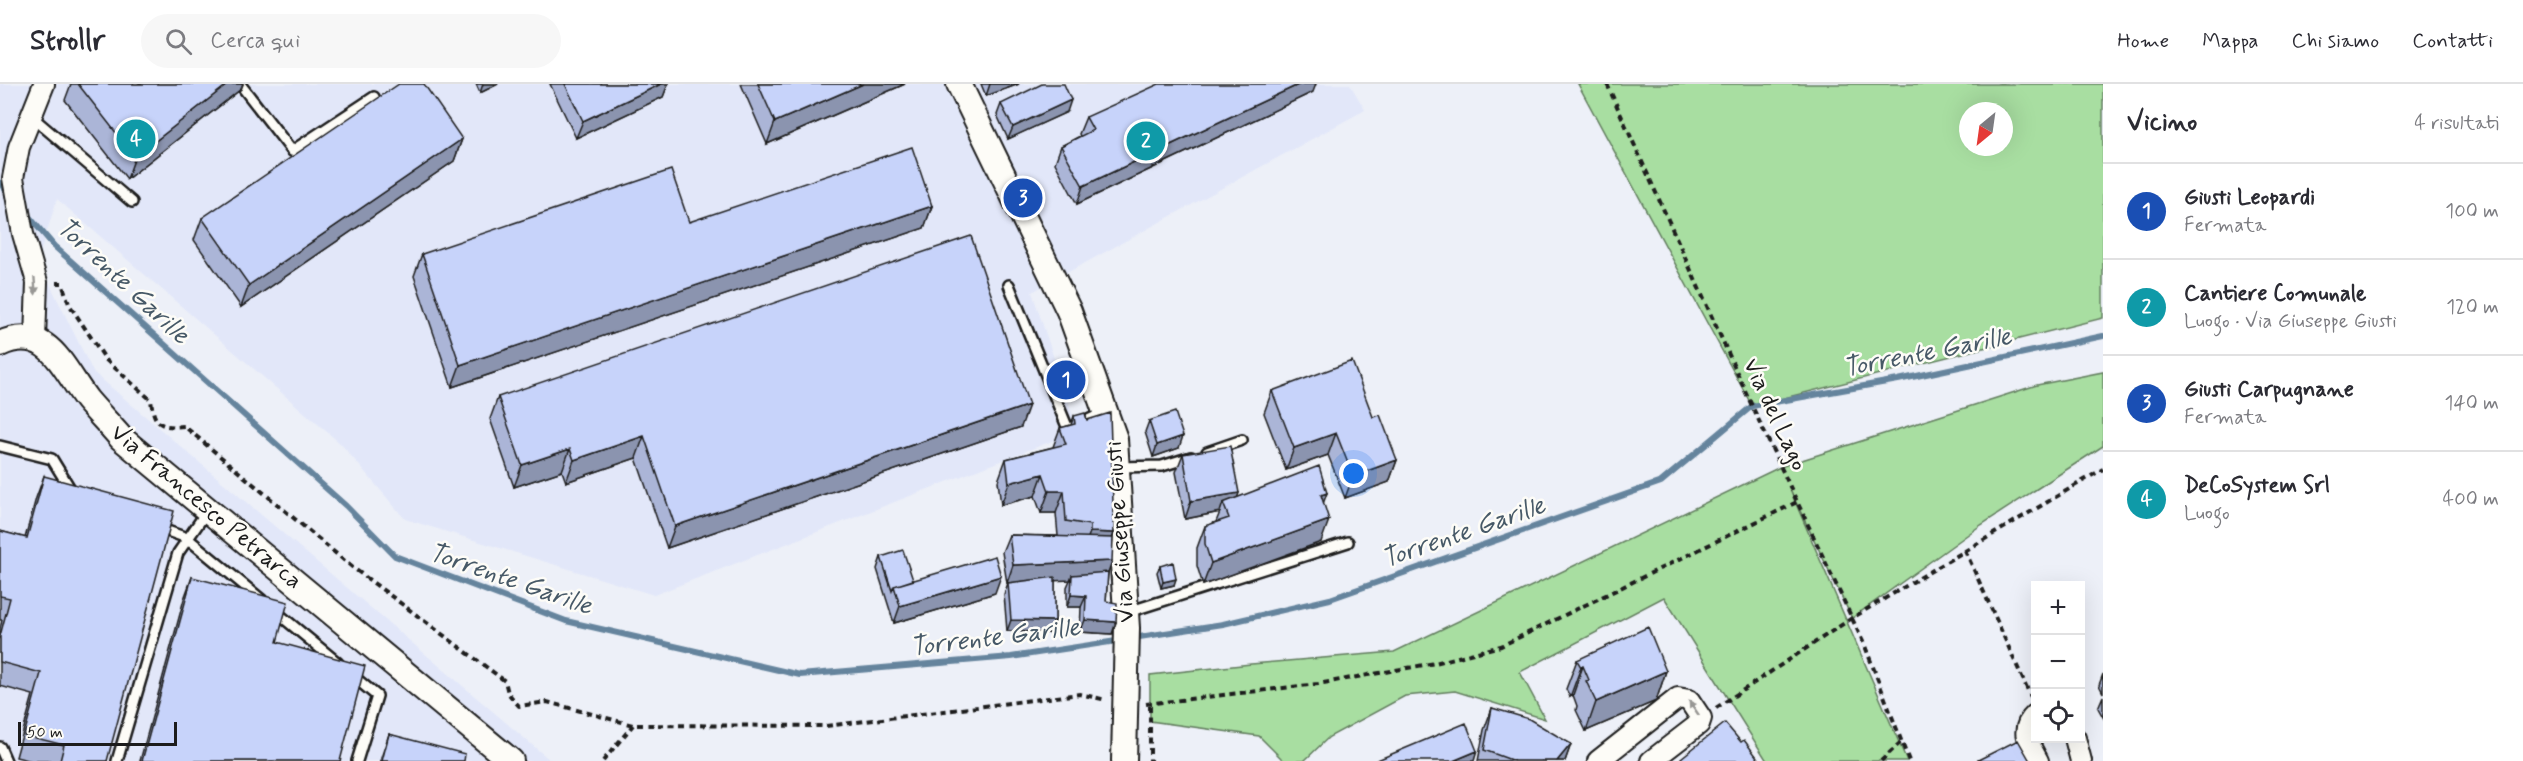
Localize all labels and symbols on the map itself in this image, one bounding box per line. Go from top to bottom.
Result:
north arrow [1959,102,2013,156]
pin: 4 [116,116,156,162]
pin: 2 [1126,118,1166,164]
pin: 3 [1004,176,1042,220]
water label: Torrente Garille [48,211,197,353]
one-way arrow [31,277,40,296]
water label: Torrente Garille [1840,320,2015,386]
street label: Via del Lago [1735,353,1814,476]
pin: 1 [1046,358,1086,402]
street label: Via Francesco Petrarca [104,418,308,597]
street label: Via Giuseppe Giusti [1099,440,1142,624]
your location [1339,459,1368,488]
water label: Torrente Garille [1377,489,1551,577]
water label: Torrente Garille [424,536,598,624]
water label: Torrente Garille [908,611,1083,665]
one-way arrow [1688,700,1700,716]
scale bar [18,719,177,746]

